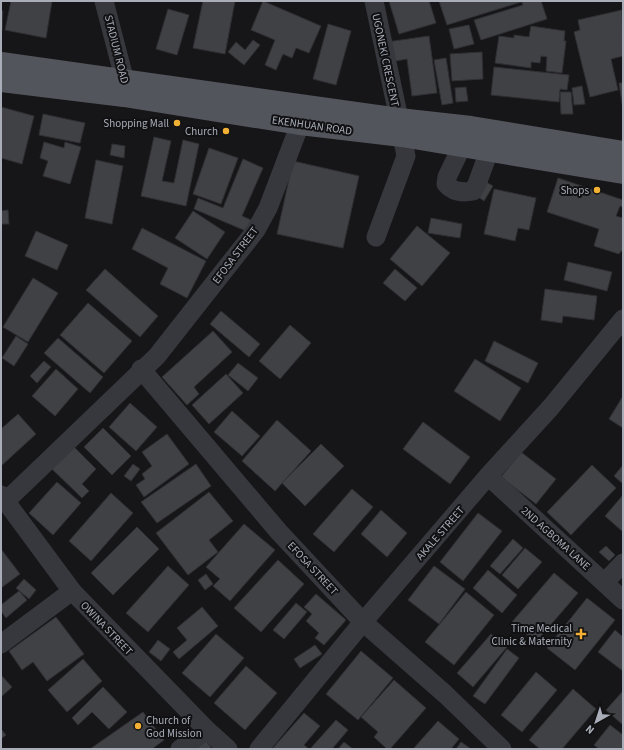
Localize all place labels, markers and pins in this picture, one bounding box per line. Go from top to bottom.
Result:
place label: Shopping Mall [103,116,169,131]
marker: Shopping Mall [172,118,182,128]
place label: Church [185,124,218,139]
marker: Church [221,126,231,136]
place label: Shops [560,183,589,198]
marker: Shops [592,185,602,195]
place label: Time Medical Clinic & Maternity [492,621,572,649]
marker: Time Medical Clinic & Maternity [575,628,587,640]
place label: Church of God Mission [146,713,202,741]
marker: Church of God Mission [133,721,143,731]

